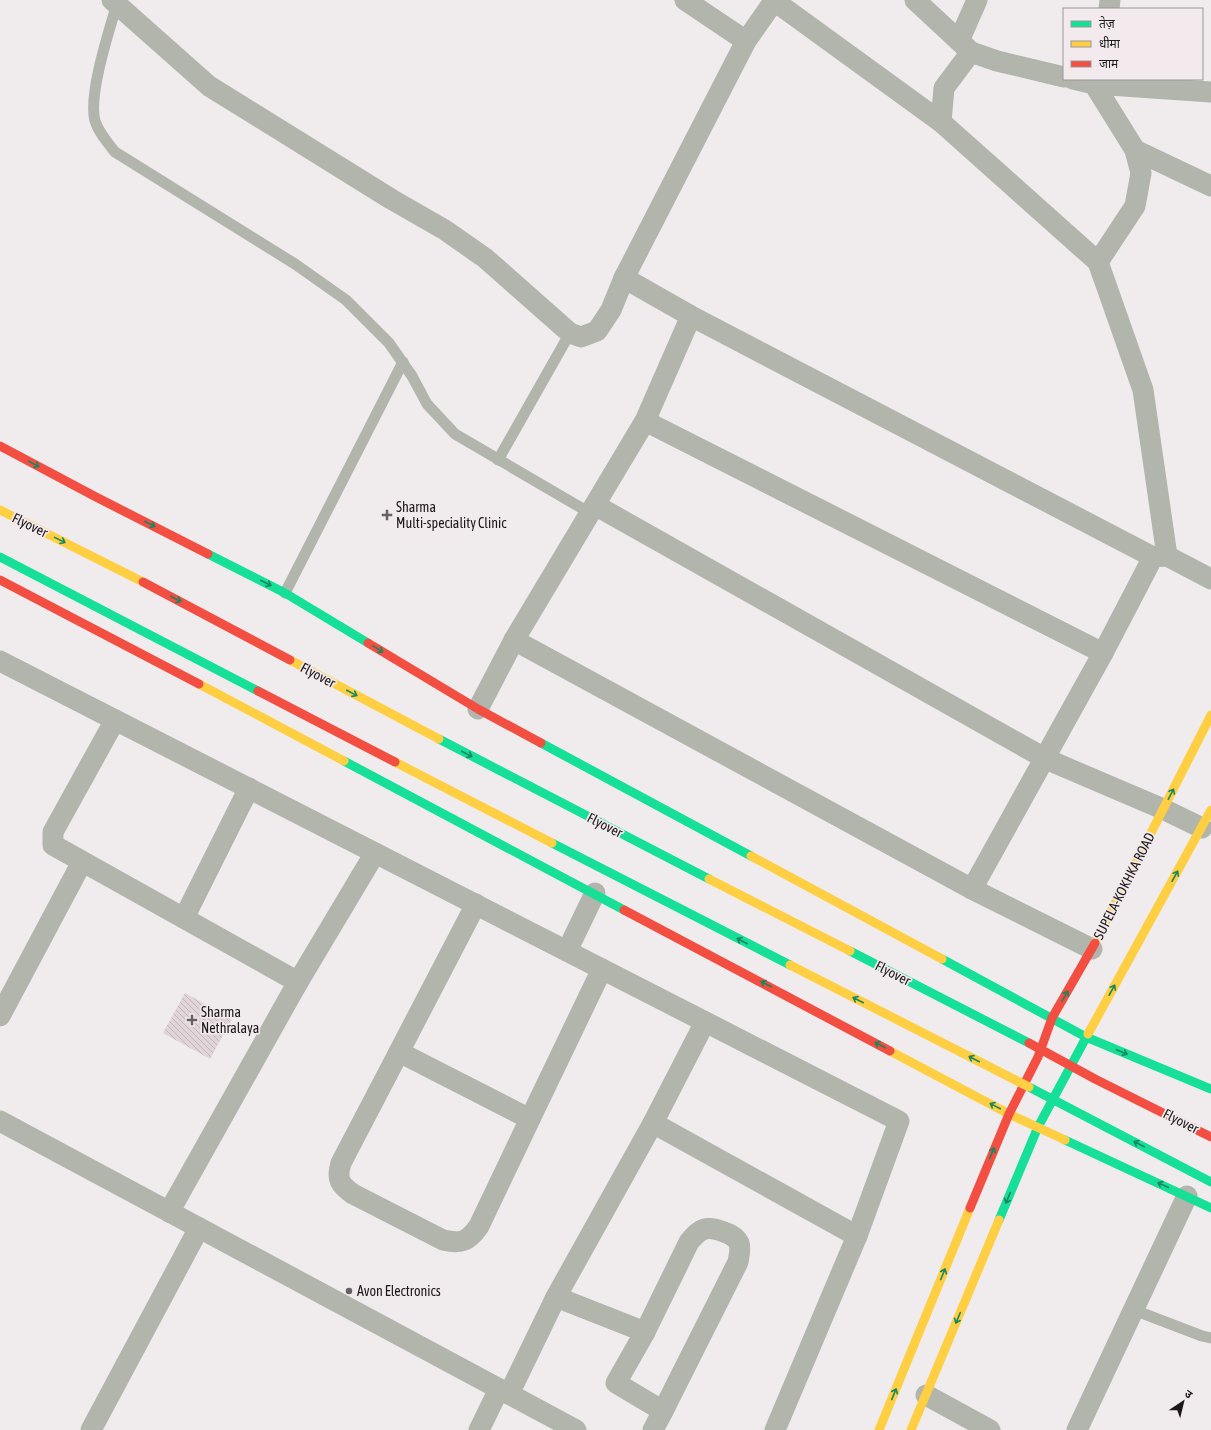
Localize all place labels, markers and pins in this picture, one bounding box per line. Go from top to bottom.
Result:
place label: Sharma Multi-speciality Clinic [396,499,507,531]
marker: Sharma Multi-speciality Clinic [381,509,393,521]
place label: Sharma Nethralaya [201,1004,259,1036]
marker: Sharma Nethralaya [186,1014,198,1026]
place label: Avon Electronics [357,1283,441,1299]
marker: Avon Electronics [344,1286,354,1296]

